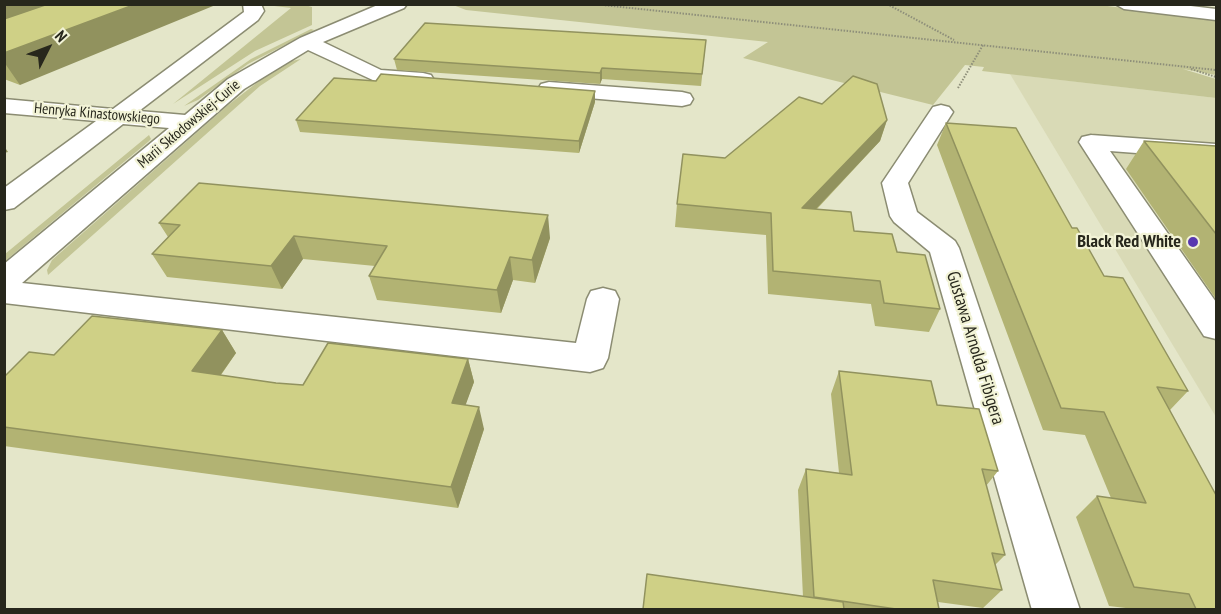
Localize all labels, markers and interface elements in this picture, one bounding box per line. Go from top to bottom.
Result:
north arrow [18,18,78,78]
text: N [51,26,72,46]
street label: Marii Skłodowskiej-Curie [134,76,244,172]
street label: Henryka Kinastowskiego [33,100,161,128]
place label: Black Red White [1077,231,1181,253]
marker: Black Red White [1186,235,1200,249]
street label: Gustawa Arnolda Fibigera [941,269,1009,427]

